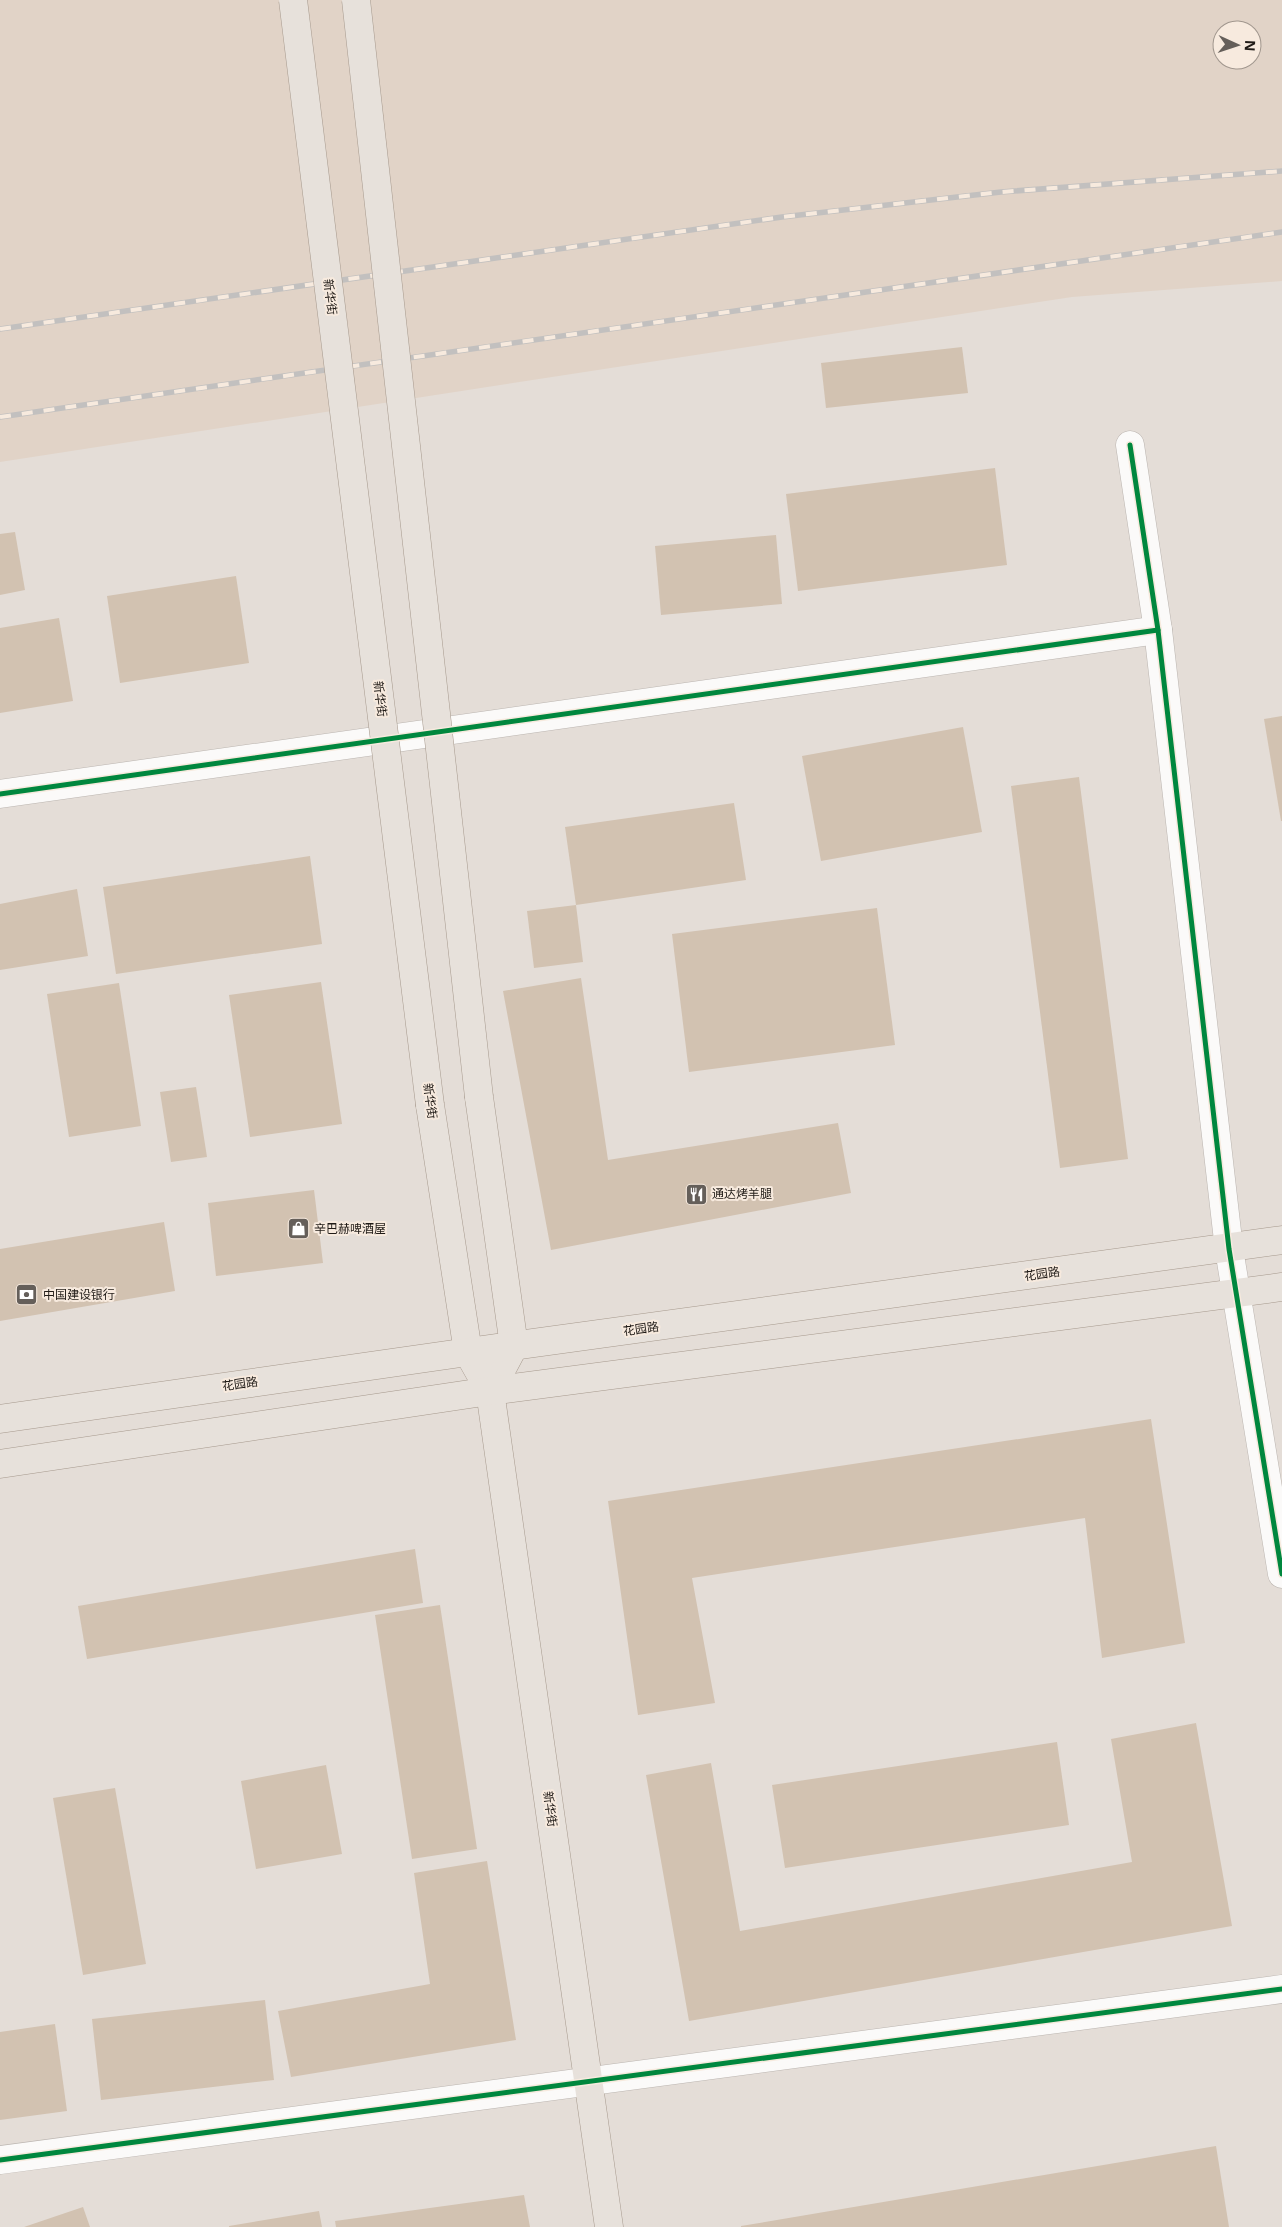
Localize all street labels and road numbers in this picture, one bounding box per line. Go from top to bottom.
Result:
street label: 新华街 [320,278,341,316]
street label: 新华街 [370,680,391,718]
street label: 新华街 [420,1082,441,1120]
street label: 花园路 [1023,1263,1061,1284]
street label: 花园路 [622,1318,660,1339]
street label: 花园路 [221,1373,259,1394]
street label: 新华街 [540,1790,561,1828]

